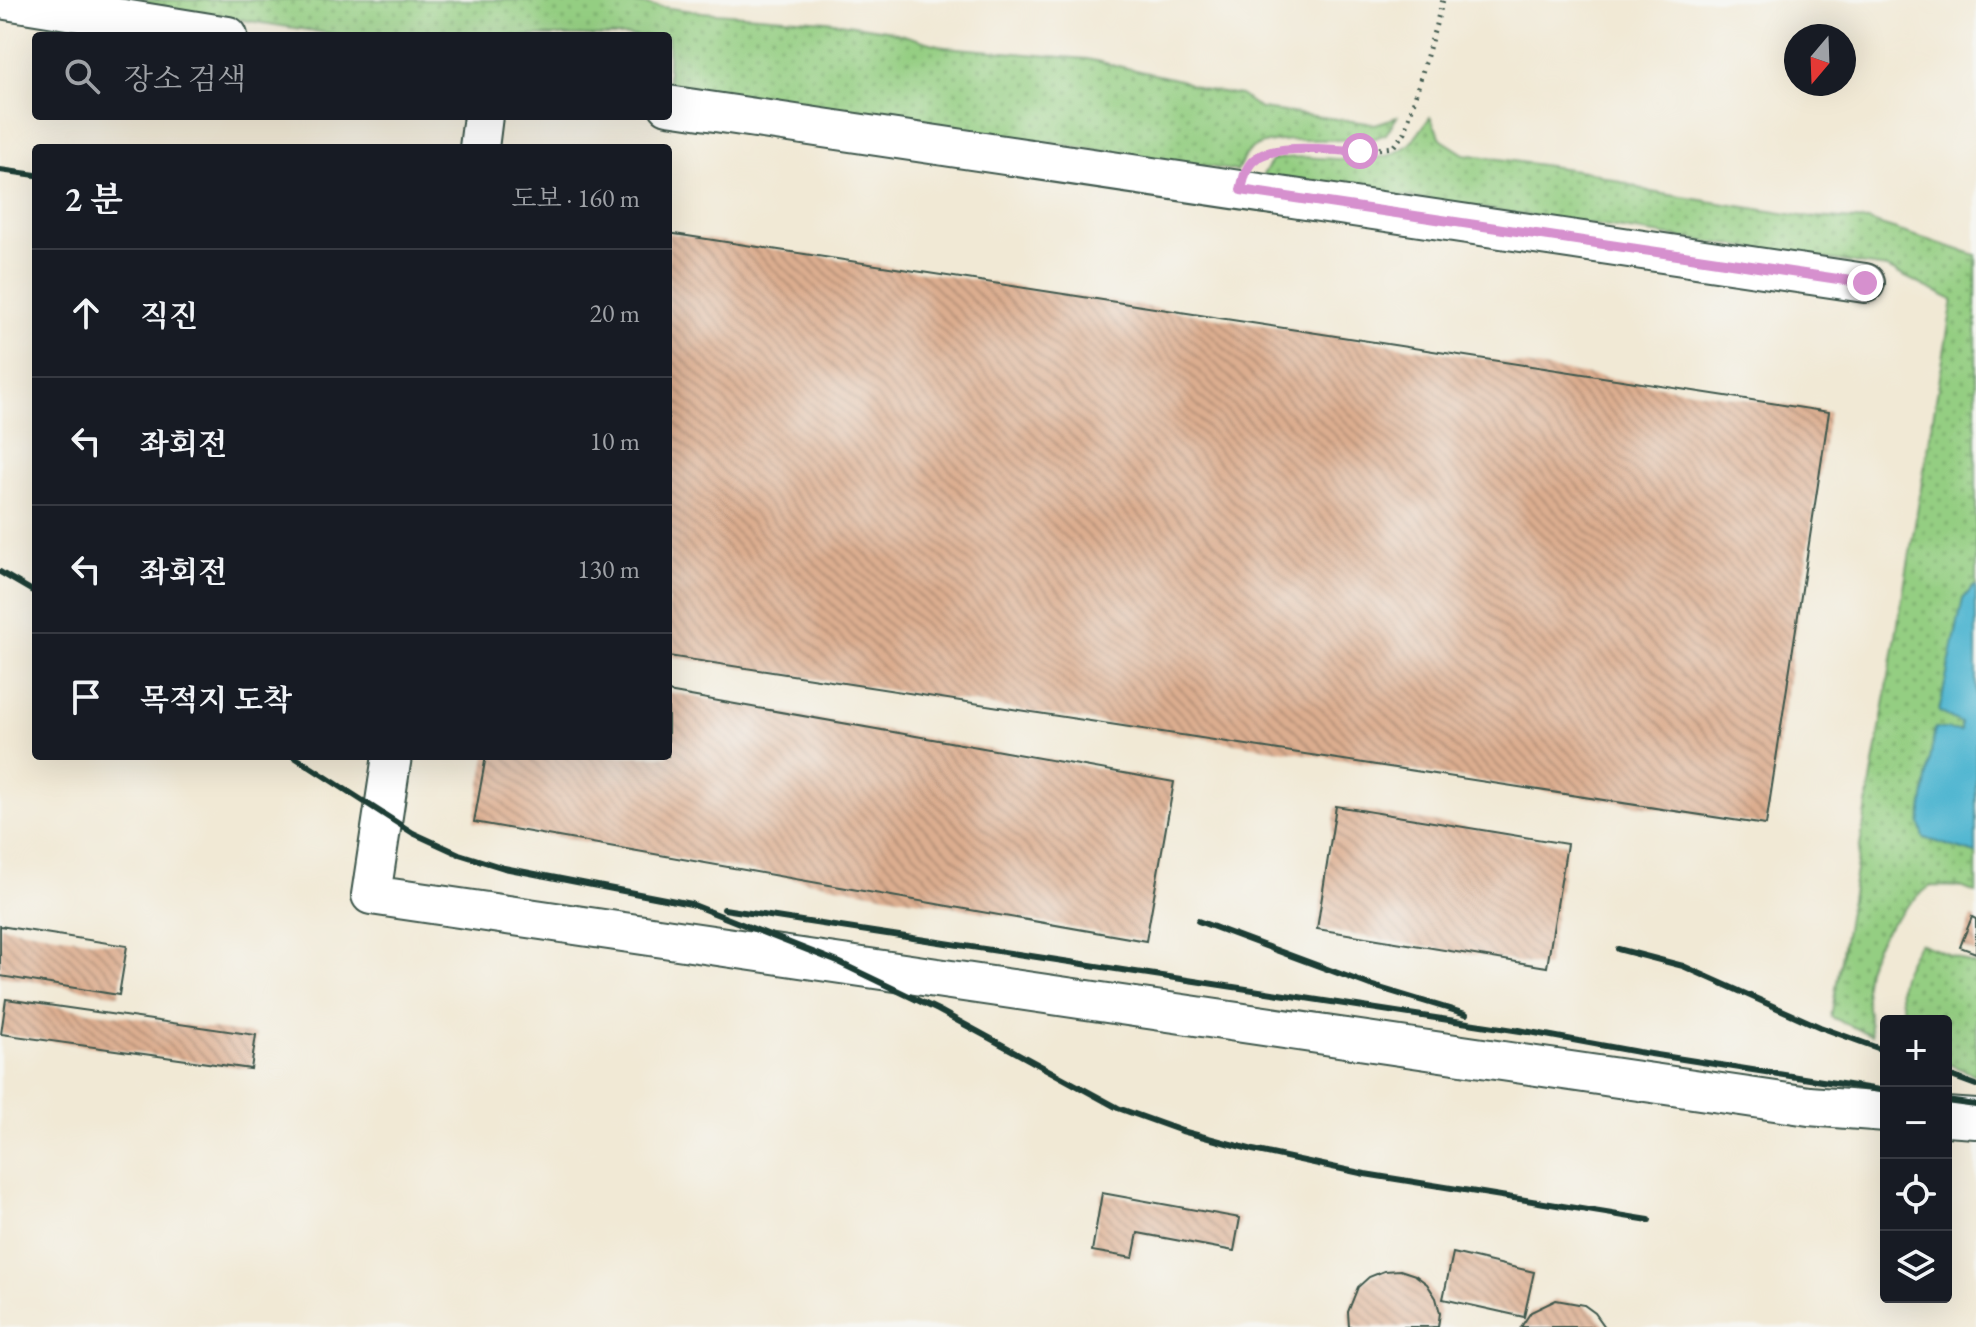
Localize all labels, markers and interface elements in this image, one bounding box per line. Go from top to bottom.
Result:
north arrow [1784,24,1856,96]
search box [32,32,672,120]
icon: search [60,54,104,98]
text: 장소 검색 [124,59,246,98]
route start [1342,133,1378,169]
text: 2 분 [64,177,123,221]
text: 도보 · 160 m [511,181,640,215]
route end [1847,265,1883,301]
icon: ahead [64,291,108,335]
text: 직진 [140,296,198,335]
text: 20 m [590,296,640,330]
icon: left [64,419,108,463]
text: 좌회전 [140,424,227,463]
text: 10 m [590,424,640,458]
icon: left [64,547,108,591]
text: 좌회전 [140,552,227,591]
text: 130 m [577,552,640,586]
icon: arrive [64,675,108,719]
text: 목적지 도착 [140,680,292,719]
map controls [1880,1015,1952,1303]
button: + [1880,1015,1952,1087]
button: − [1880,1087,1952,1159]
button: locate [1880,1159,1952,1231]
button: layers [1880,1231,1952,1303]

